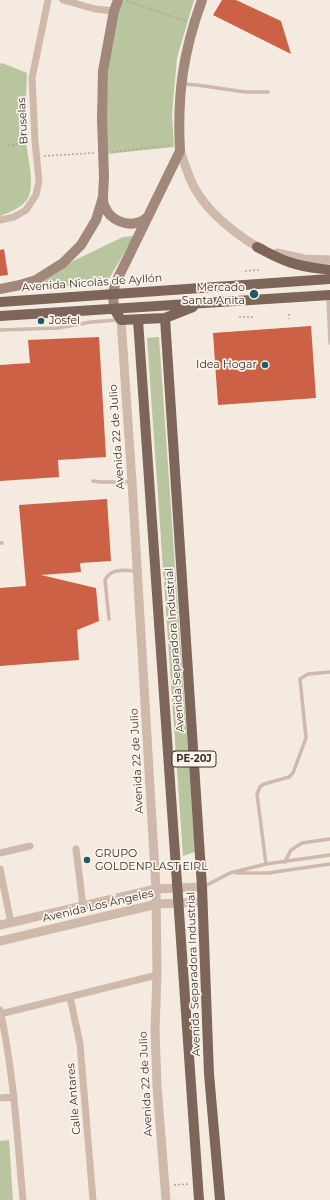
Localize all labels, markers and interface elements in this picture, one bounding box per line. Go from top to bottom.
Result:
street label: Bruselas [15,97,31,145]
street label: Avenida Nicolás de Ayllón [21,272,163,294]
place label: Mercado Santa Anita [182,281,245,307]
marker: Mercado Santa Anita [248,288,260,300]
place label: Josfel [49,314,80,328]
marker: Josfel [36,316,46,326]
place label: Idea Hogar [196,358,257,372]
marker: Idea Hogar [260,360,270,370]
street label: Avenida 22 de Julio [107,384,127,490]
street label: Avenida Separadora Industrial [163,567,187,733]
street label: Avenida 22 de Julio [128,708,146,814]
road number: PE-20J [172,751,216,767]
place label: GRUPO GOLDENPLAST EIRL [95,847,208,873]
marker: GRUPO GOLDENPLAST EIRL [82,855,92,865]
street label: Avenida Los Ángeles [41,887,155,925]
street label: Avenida Separadora Industrial [185,891,203,1057]
street label: Avenida 22 de Julio [137,1031,155,1137]
street label: Calle Antares [64,1063,84,1135]

